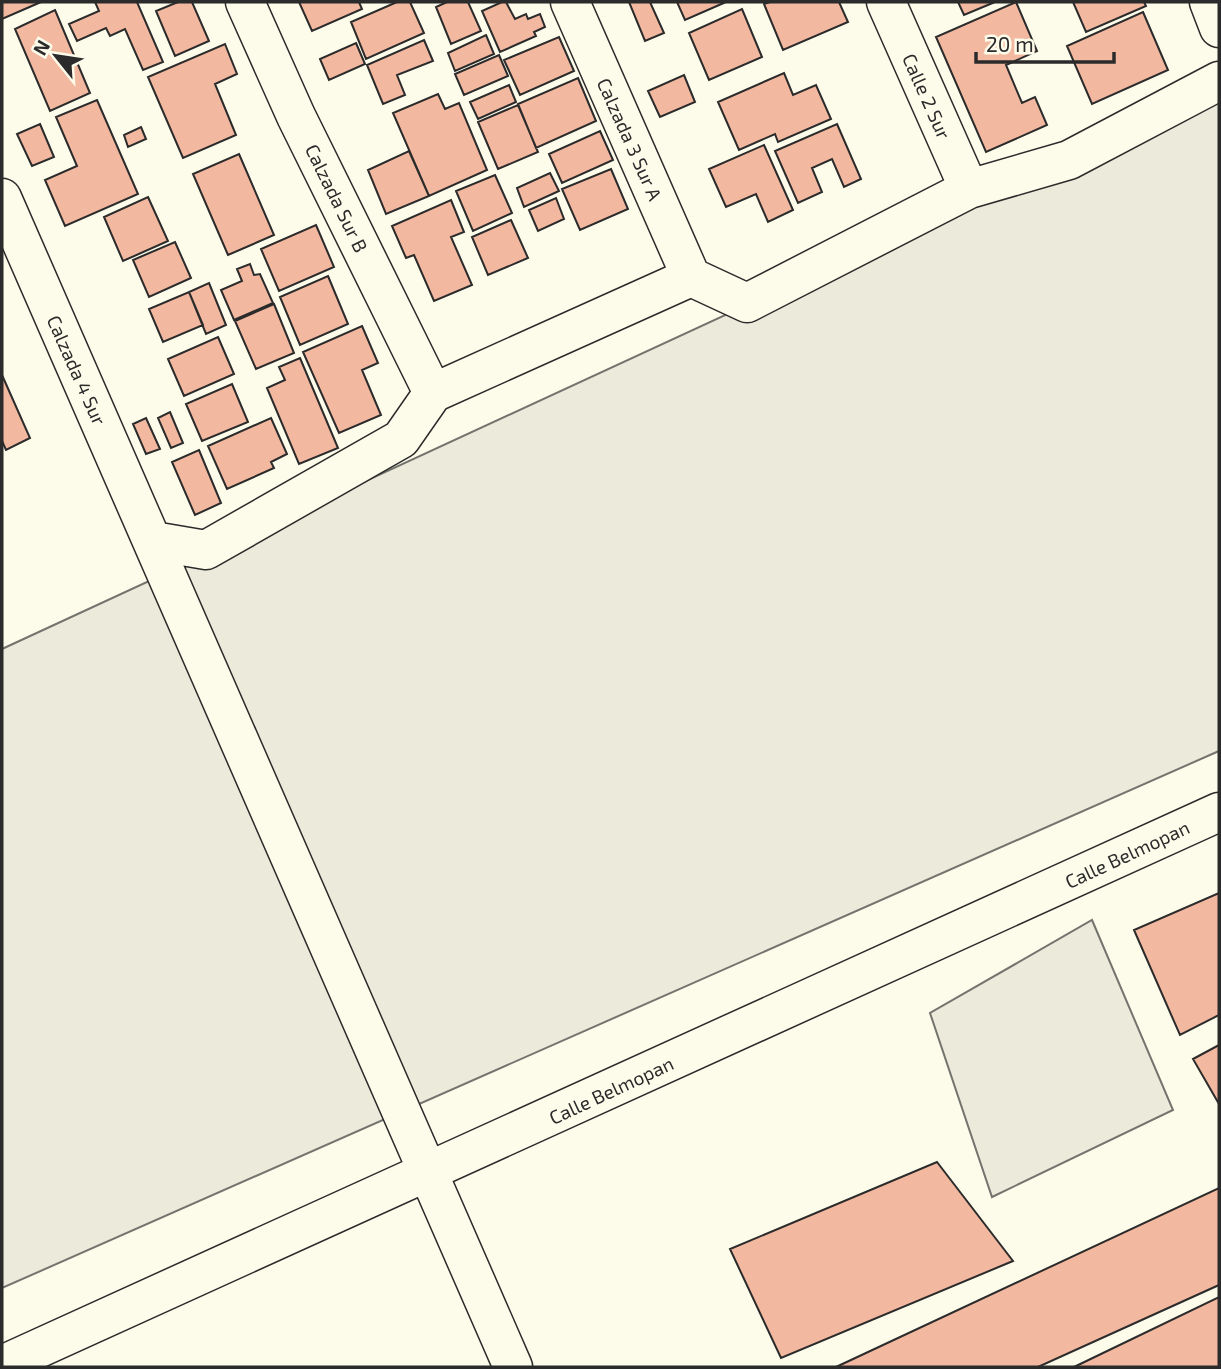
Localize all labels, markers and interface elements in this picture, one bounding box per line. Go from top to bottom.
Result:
north arrow [21,21,91,91]
scale bar [976,21,1114,65]
text: 20 m [986,31,1034,56]
text: N [27,36,54,59]
street label: Calle 2 Sur [898,50,956,143]
street label: Calzada 3 Sur A [593,74,667,204]
street label: Calzada Sur B [301,140,373,256]
street label: Calzada 4 Sur [43,312,112,429]
street label: Calle Belmopan [1061,815,1193,893]
street label: Calle Belmopan [545,1051,677,1129]

